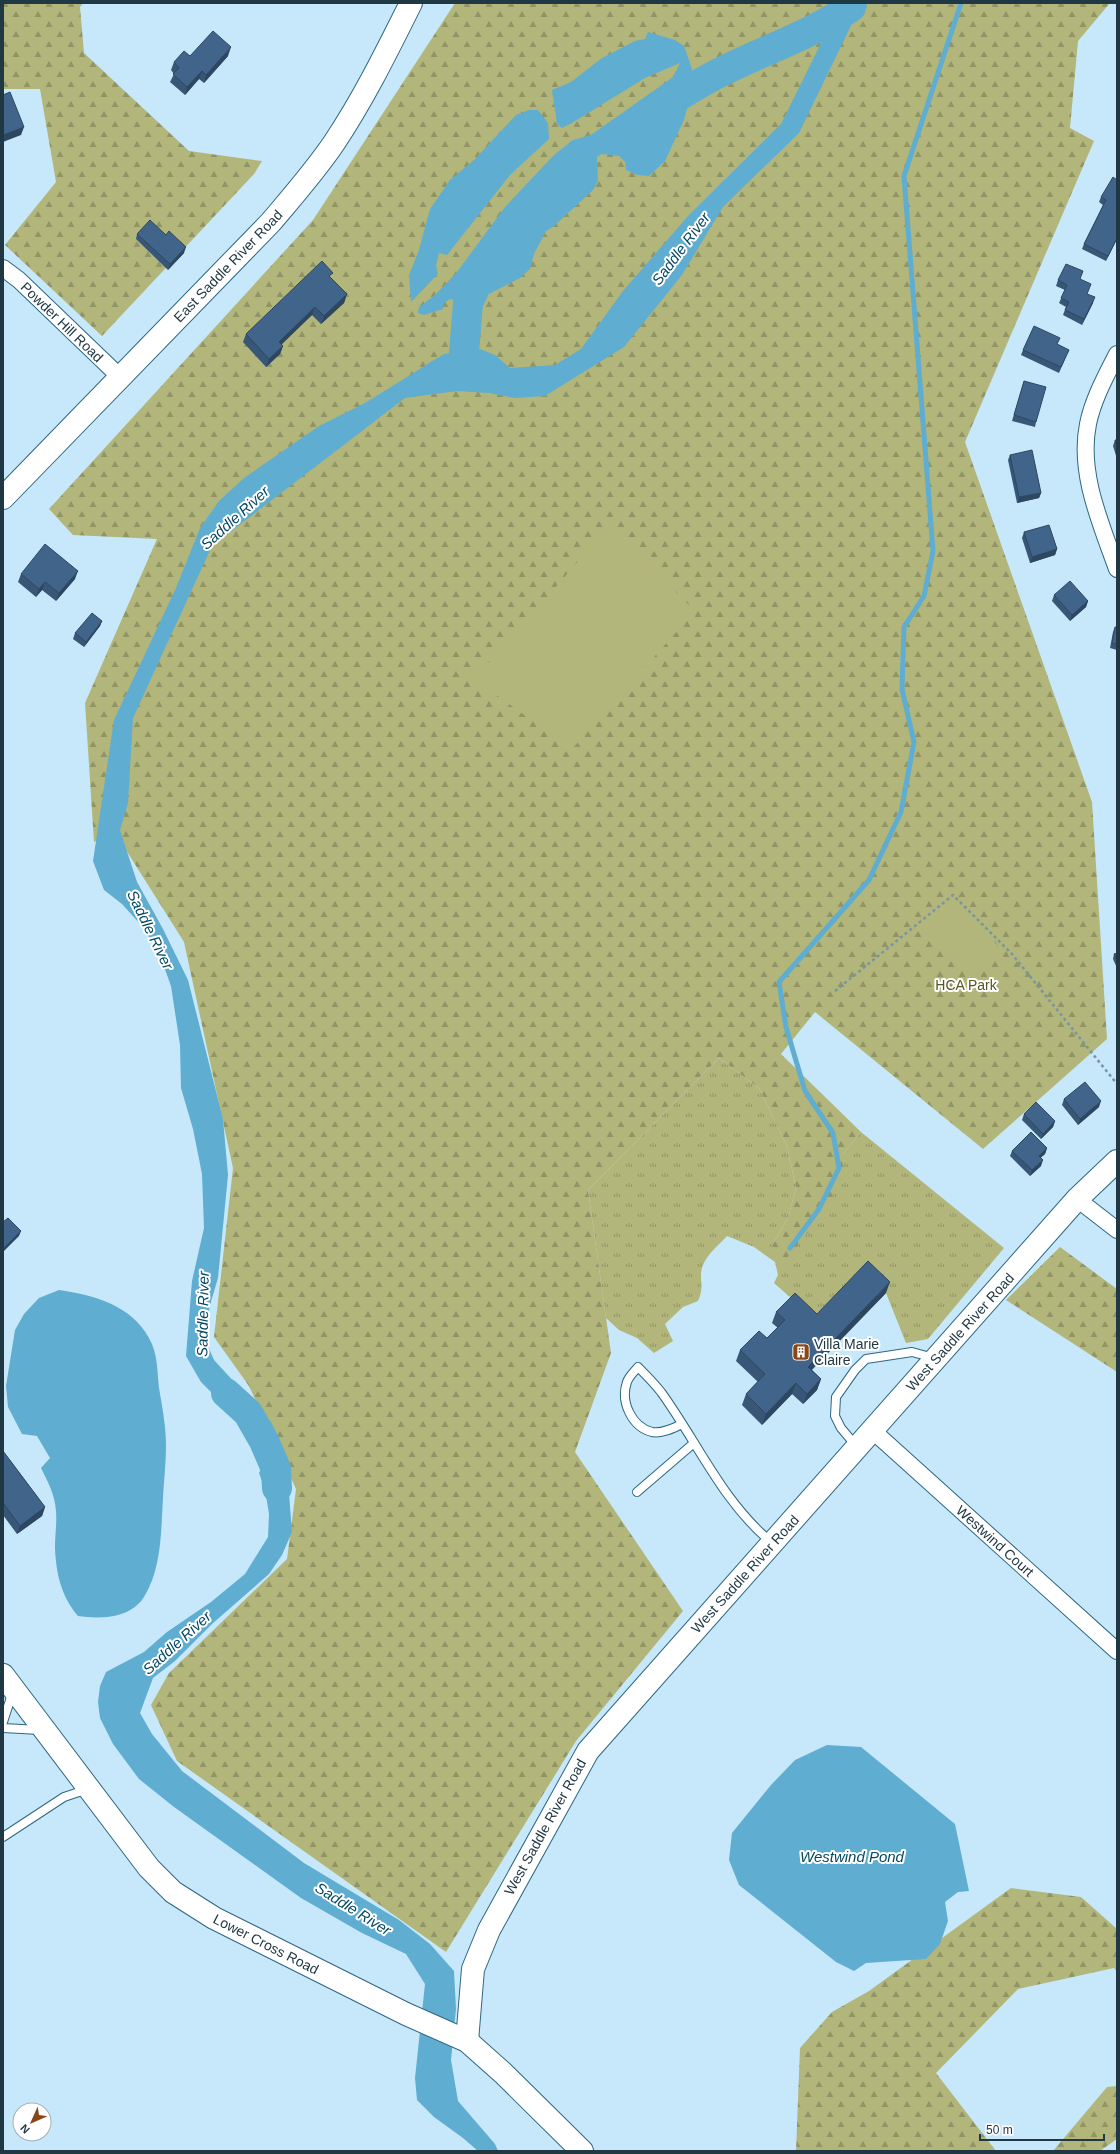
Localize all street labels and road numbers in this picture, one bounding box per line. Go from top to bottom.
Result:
street label: East Saddle River Road [170,207,286,325]
street label: Powder Hill Road [18,279,106,365]
street label: West Saddle River Road [903,1270,1017,1394]
street label: Westwind Court [953,1502,1037,1580]
street label: West Saddle River Road [688,1512,802,1636]
street label: West Saddle River Road [501,1756,589,1898]
street label: Lower Cross Road [211,1911,321,1977]

